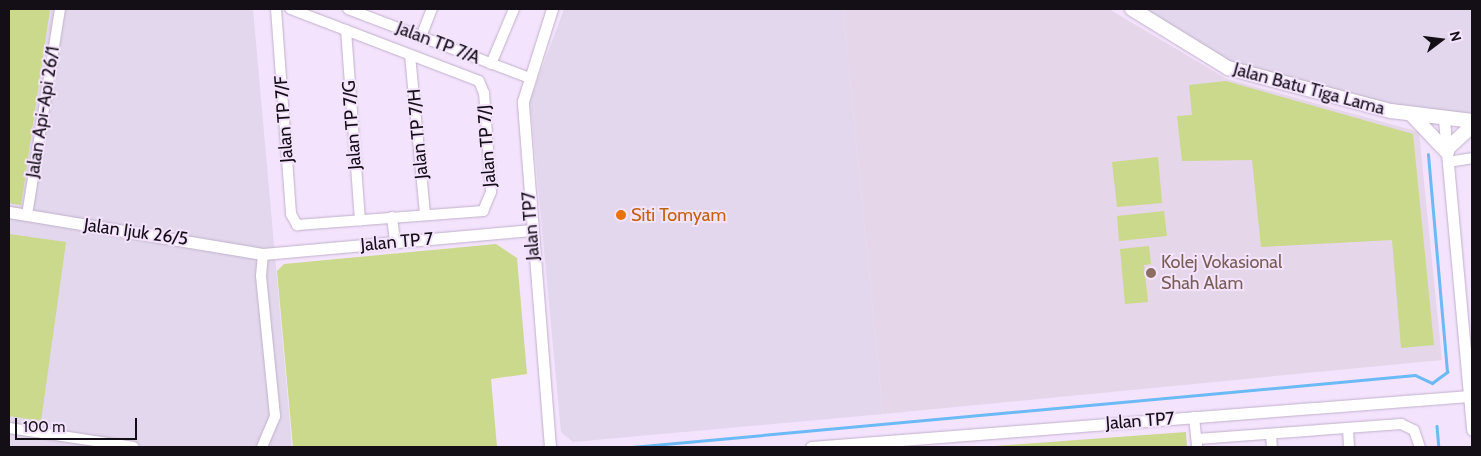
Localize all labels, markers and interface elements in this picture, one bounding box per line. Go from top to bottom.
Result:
north arrow [1416,15,1466,65]
street label: Jalan TP 7/A [393,17,483,69]
text: N [1446,29,1465,43]
street label: Jalan Api-Api 26/1 [22,45,64,179]
street label: Jalan Batu Tiga Lama [1231,58,1387,120]
street label: Jalan TP 7/F [270,75,298,163]
street label: Jalan TP 7/G [338,79,366,171]
street label: Jalan TP 7/H [403,88,433,180]
street label: Jalan TP 7/J [473,104,501,188]
street label: Jalan TP7 [518,191,544,261]
place label: Siti Tomyam [631,204,726,226]
marker: Siti Tomyam [615,209,627,221]
street label: Jalan Ijuk 26/5 [82,214,190,250]
street label: Jalan TP 7 [360,228,434,256]
place label: Kolej Vokasional Shah Alam [1161,252,1282,294]
marker: Kolej Vokasional Shah Alam [1145,267,1157,279]
scale bar [18,408,140,440]
street label: Jalan TP7 [1105,408,1175,434]
text: 100 m [23,418,65,436]

